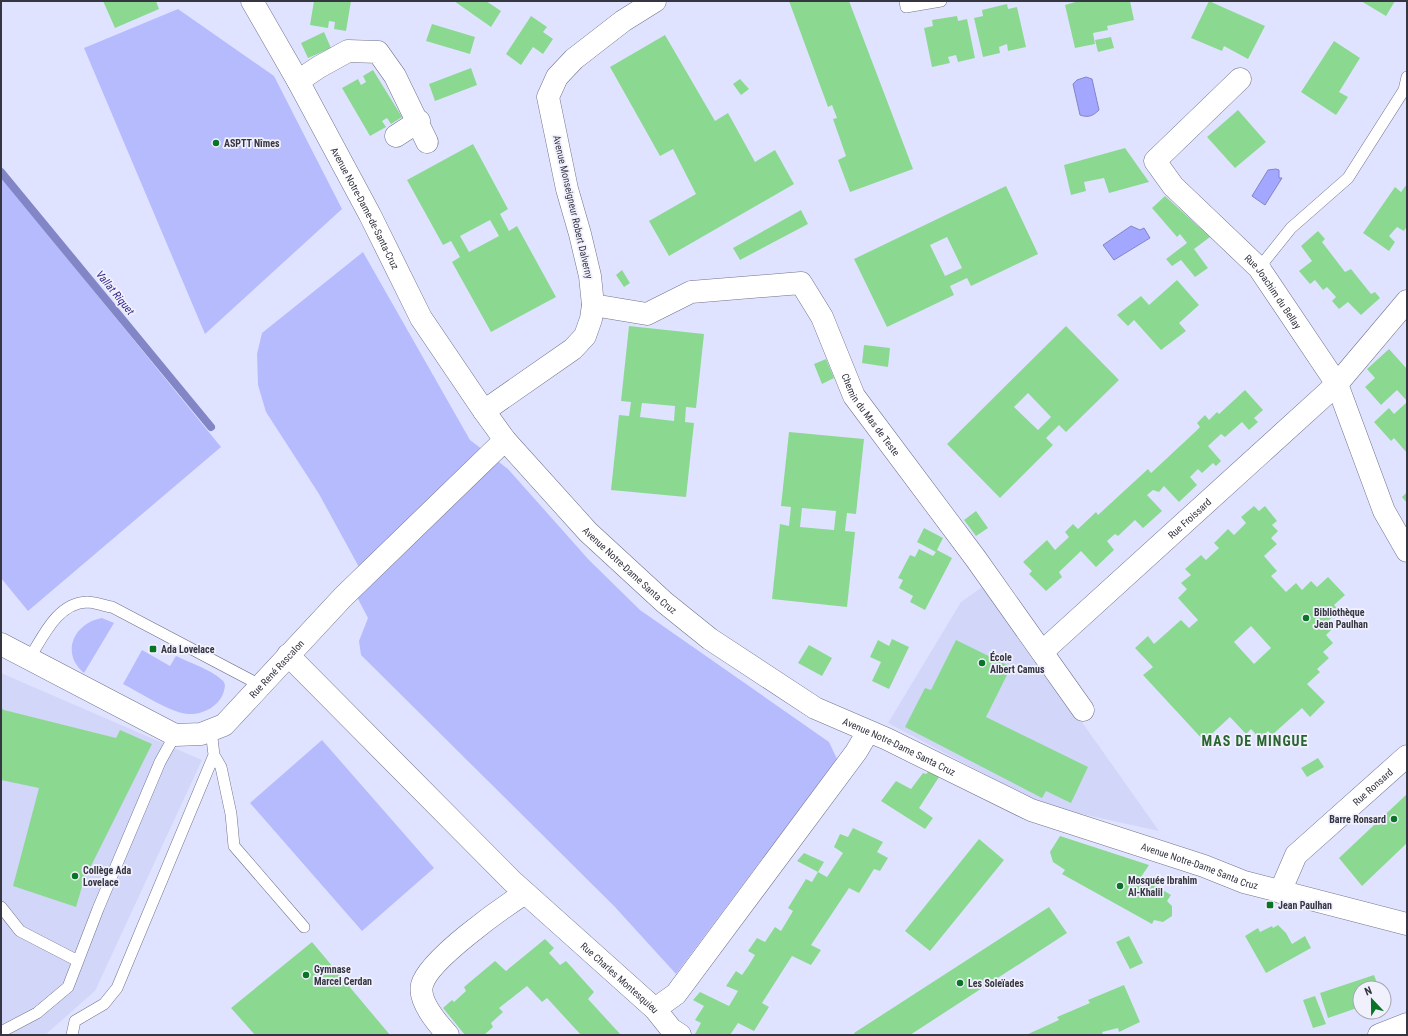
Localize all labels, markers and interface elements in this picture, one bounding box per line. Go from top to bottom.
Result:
street label: Avenue Monseigneur Robert Dalverny [551,134,595,280]
marker: ASPTT Nîmes [211,138,221,148]
place label: ASPTT Nîmes [224,138,280,149]
street label: Avenue Notre-Dame-de-Santa-Cruz [329,145,401,271]
street label: Rue Joachim du Bellay [1243,252,1304,331]
water label: Vallat Riquet [93,268,137,318]
street label: Chemin du Mas de Teste [840,372,902,458]
street label: Rue Froissard [1166,496,1213,540]
street label: Avenue Notre-Dame Santa Cruz [581,525,679,616]
place label: Bibliothèque Jean Paulhan [1314,607,1368,630]
marker: Bibliothèque Jean Paulhan [1301,613,1311,623]
street label: Rue René Rascalon [247,637,306,700]
marker: Ada Lovelace [148,644,158,654]
place label: Ada Lovelace [161,644,215,655]
place label: École Albert Camus [990,651,1045,675]
marker: École Albert Camus [977,658,987,668]
street label: Avenue Notre-Dame Santa Cruz [841,715,958,777]
district label: MAS DE MINGUE [1202,733,1308,749]
street label: Rue Ronsard [1350,766,1395,807]
place label: Barre Ronsard [1329,814,1386,825]
marker: Barre Ronsard [1389,814,1399,824]
street label: Avenue Notre-Dame Santa Cruz [1140,840,1259,891]
place label: Collège Ada Lovelace [83,865,132,888]
marker: Collège Ada Lovelace [70,871,80,881]
place label: Mosquée Ibrahim Al-Khalil [1128,875,1197,898]
marker: Mosquée Ibrahim Al-Khalil [1115,881,1125,891]
marker: Jean Paulhan [1265,900,1275,910]
place label: Jean Paulhan [1278,900,1332,911]
street label: Rue Charles Montesquieu [579,940,661,1015]
place label: Gymnase Marcel Cerdan [314,964,372,987]
marker: Gymnase Marcel Cerdan [301,970,311,980]
marker: Les Soleïades [955,978,965,988]
place label: Les Soleïades [968,978,1024,989]
north arrow [1352,980,1392,1020]
text: N [1363,984,1374,998]

